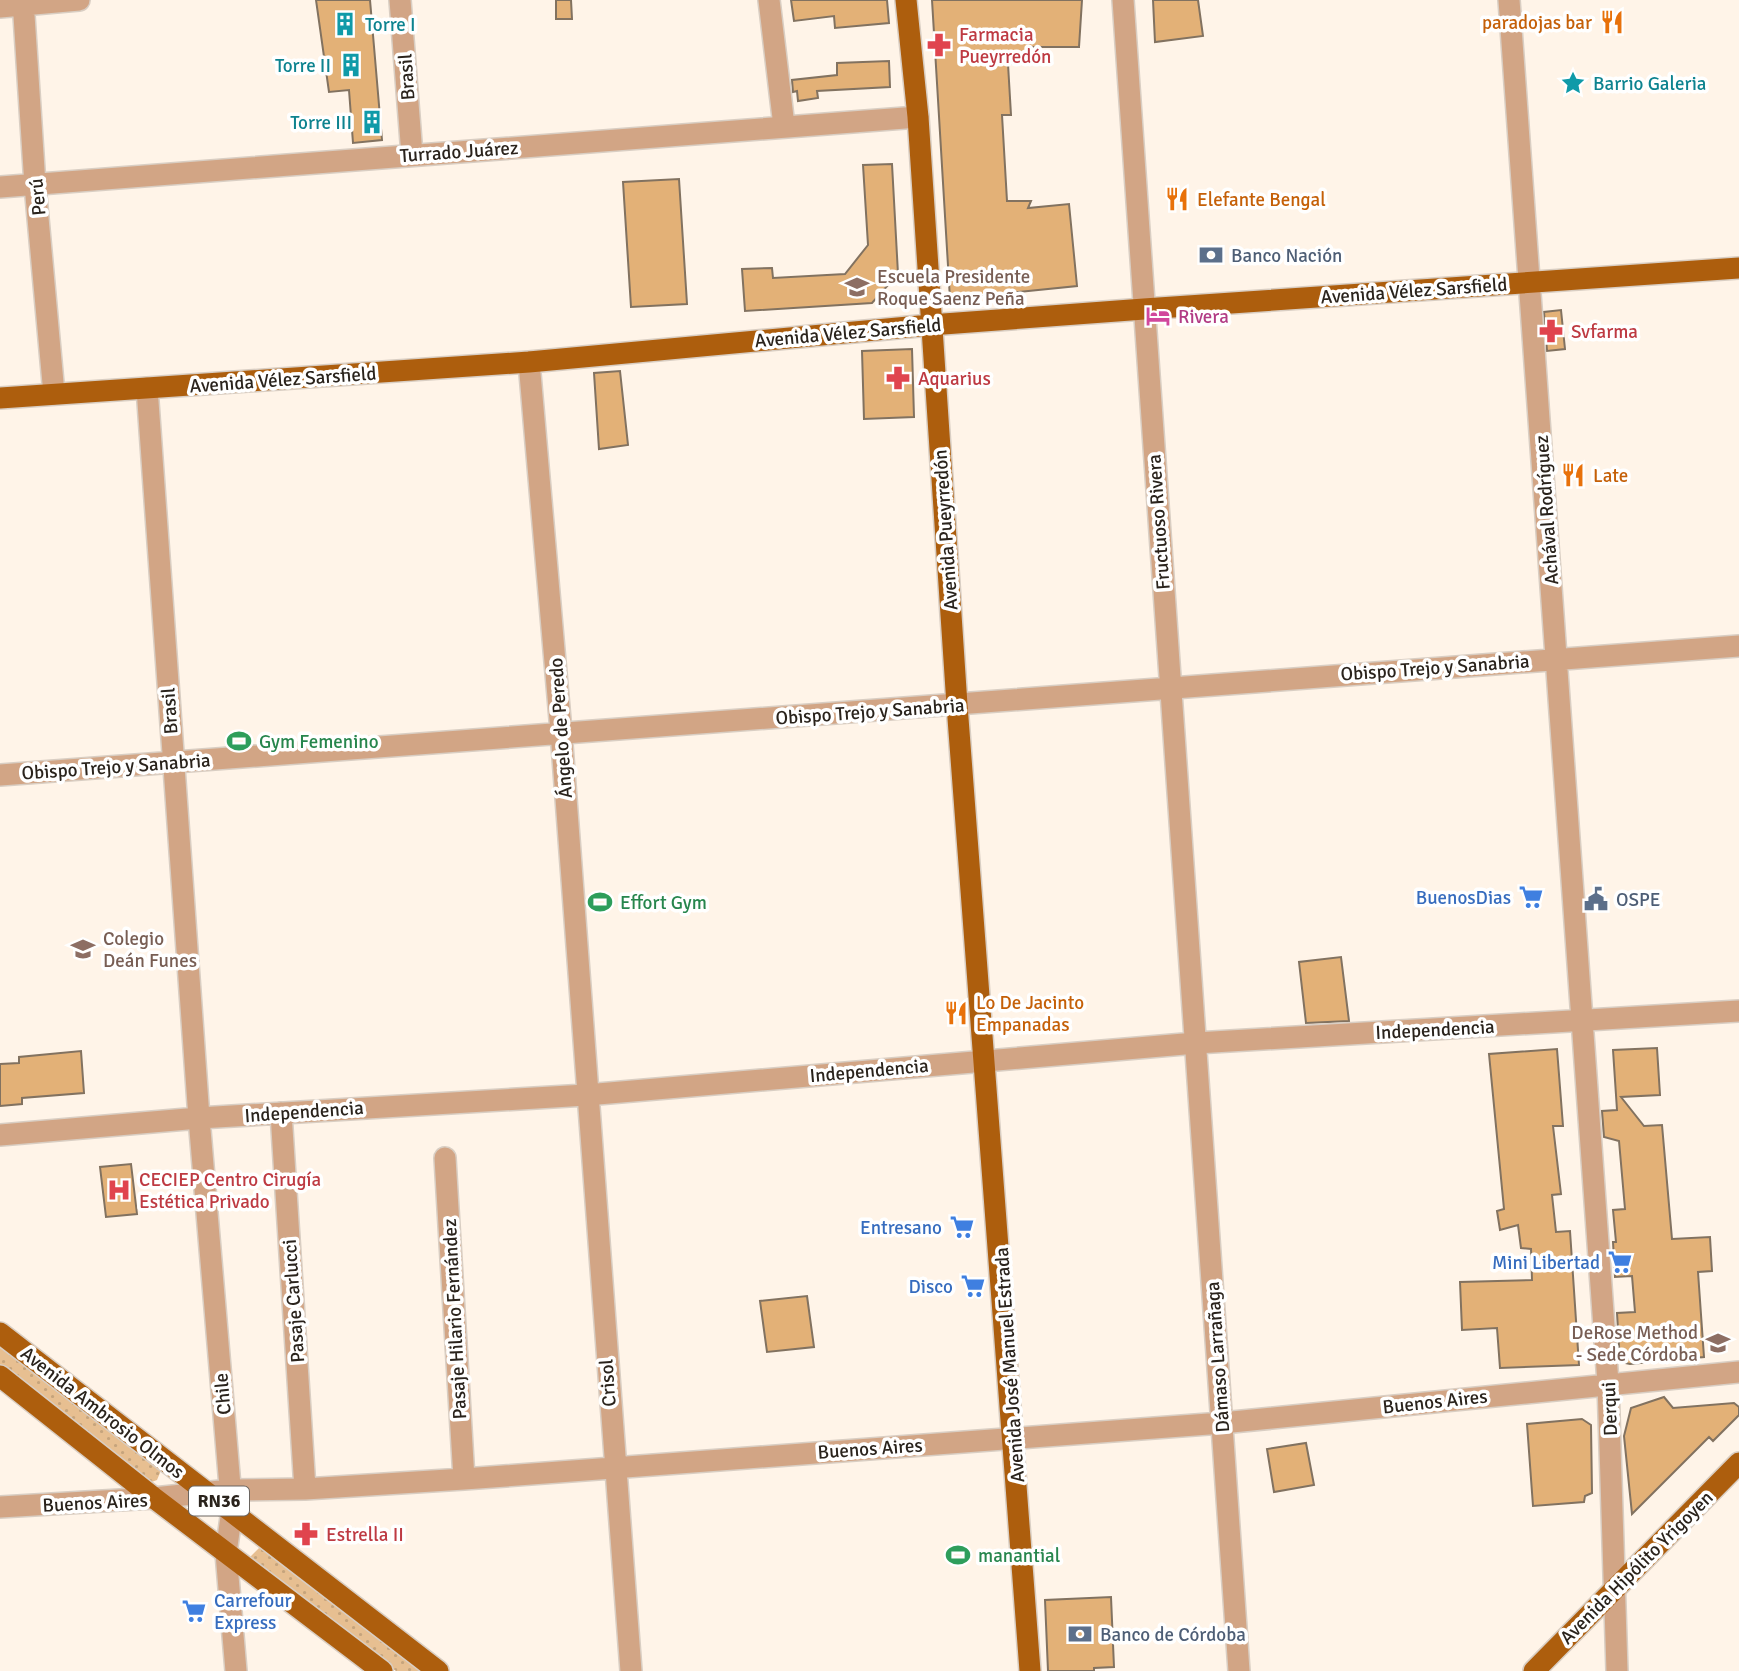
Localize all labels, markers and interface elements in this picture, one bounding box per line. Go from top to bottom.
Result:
restaurant icon: paradojas bar [1598,8,1626,36]
building icon: Torre I [331,10,359,38]
place label: paradojas bar [1482,11,1592,35]
place label: Torre I [365,13,416,37]
place label: Farmacia Pueyrredón [959,23,1051,69]
pharmacy icon: Farmacia Pueyrredón [925,31,953,59]
building icon: Torre II [337,51,365,79]
street label: Brasil [393,53,421,101]
place label: Torre II [275,54,331,78]
place icon: Barrio Galeria [1559,69,1587,97]
place label: Barrio Galeria [1593,72,1707,96]
building icon: Torre III [358,108,386,136]
place label: Torre III [290,111,352,135]
street label: Turrado Juárez [399,136,519,168]
street label: Perú [24,177,52,216]
restaurant icon: Elefante Bengal [1163,185,1191,213]
place label: Elefante Bengal [1197,188,1326,212]
bank icon: Banco Nación [1197,241,1225,269]
place label: Banco Nación [1231,244,1342,268]
place label: Escuela Presidente Roque Saenz Peña [877,265,1030,311]
street label: Avenida Vélez Sarsfield [1320,272,1508,309]
school or university icon: Escuela Presidente Roque Saenz Peña [843,273,871,301]
hotel icon: Rivera [1144,302,1172,330]
place label: Rivera [1178,305,1229,329]
street label: Avenida Vélez Sarsfield [754,313,942,353]
pharmacy icon: Svfarma [1537,317,1565,345]
place label: Svfarma [1571,320,1638,344]
street label: Avenida Vélez Sarsfield [189,361,377,398]
pharmacy icon: Aquarius [884,364,912,392]
place label: Aquarius [918,367,991,391]
street label: Achával Rodríguez [1530,434,1564,586]
street label: Avenida Pueyrredón [928,449,964,611]
street label: Fructuoso Rivera [1142,453,1176,591]
restaurant icon: Late [1559,461,1587,489]
place label: Late [1593,464,1628,488]
street label: Obispo Trejo y Sanabria [1340,649,1530,687]
street label: Ángelo de Peredo [544,657,578,799]
street label: Brasil [156,687,184,735]
street label: Obispo Trejo y Sanabria [775,693,965,731]
sports icon: Gym Femenino [225,727,253,755]
place label: Gym Femenino [259,730,379,754]
street label: Obispo Trejo y Sanabria [21,748,211,786]
supermarket icon: BuenosDias [1517,883,1545,911]
public building icon: OSPE [1582,885,1610,913]
place label: BuenosDias [1416,886,1511,910]
sports icon: Effort Gym [586,888,614,916]
place label: OSPE [1616,888,1661,912]
place label: Effort Gym [620,891,707,915]
place label: Colegio Deán Funes [103,927,197,973]
school or university icon: Colegio Deán Funes [69,935,97,963]
place label: Lo De Jacinto Empanadas [976,991,1084,1037]
restaurant icon: Lo De Jacinto Empanadas [942,999,970,1027]
street label: Independencia [1375,1015,1495,1045]
street label: Independencia [809,1054,930,1088]
street label: Independencia [244,1096,364,1128]
place label: CECIEP Centro Cirugía Estética Privado [139,1168,321,1214]
hospital icon: CECIEP Centro Cirugía Estética Privado [105,1176,133,1204]
supermarket icon: Entresano [948,1213,976,1241]
place label: Entresano [860,1216,942,1240]
street label: Pasaje Hilario Fernández [438,1218,472,1420]
street label: Pasaje Carlucci [278,1238,310,1364]
street label: Avenida José Manuel Estrada [990,1246,1030,1483]
supermarket icon: Mini Libertad [1606,1248,1634,1276]
place label: Mini Libertad [1492,1251,1600,1275]
supermarket icon: Disco [959,1272,987,1300]
place label: Disco [908,1275,953,1299]
street label: Dámaso Larrañaga [1201,1281,1235,1433]
place label: DeRose Method - Sede Córdoba [1571,1321,1698,1367]
school or university icon: DeRose Method - Sede Córdoba [1704,1329,1732,1357]
street label: Avenida Ambrosio Olmos [16,1341,189,1484]
street label: Crisol [594,1358,622,1408]
street label: Chile [209,1372,237,1416]
street label: Derqui [1597,1381,1623,1436]
street label: Buenos Aires [1381,1385,1489,1419]
street label: Buenos Aires [817,1433,923,1465]
road number: RN36 [189,1486,249,1516]
street label: Avenida Hipólito Yrigoyen [1555,1486,1718,1649]
street label: Buenos Aires [42,1488,148,1518]
pharmacy icon: Estrella II [292,1520,320,1548]
place label: Estrella II [326,1523,404,1547]
sports icon: manantial [944,1541,972,1569]
place label: manantial [978,1544,1060,1568]
place label: Carrefour Express [214,1589,292,1635]
supermarket icon: Carrefour Express [180,1597,208,1625]
bank icon: Banco de Córdoba [1066,1620,1094,1648]
place label: Banco de Córdoba [1100,1623,1246,1647]

